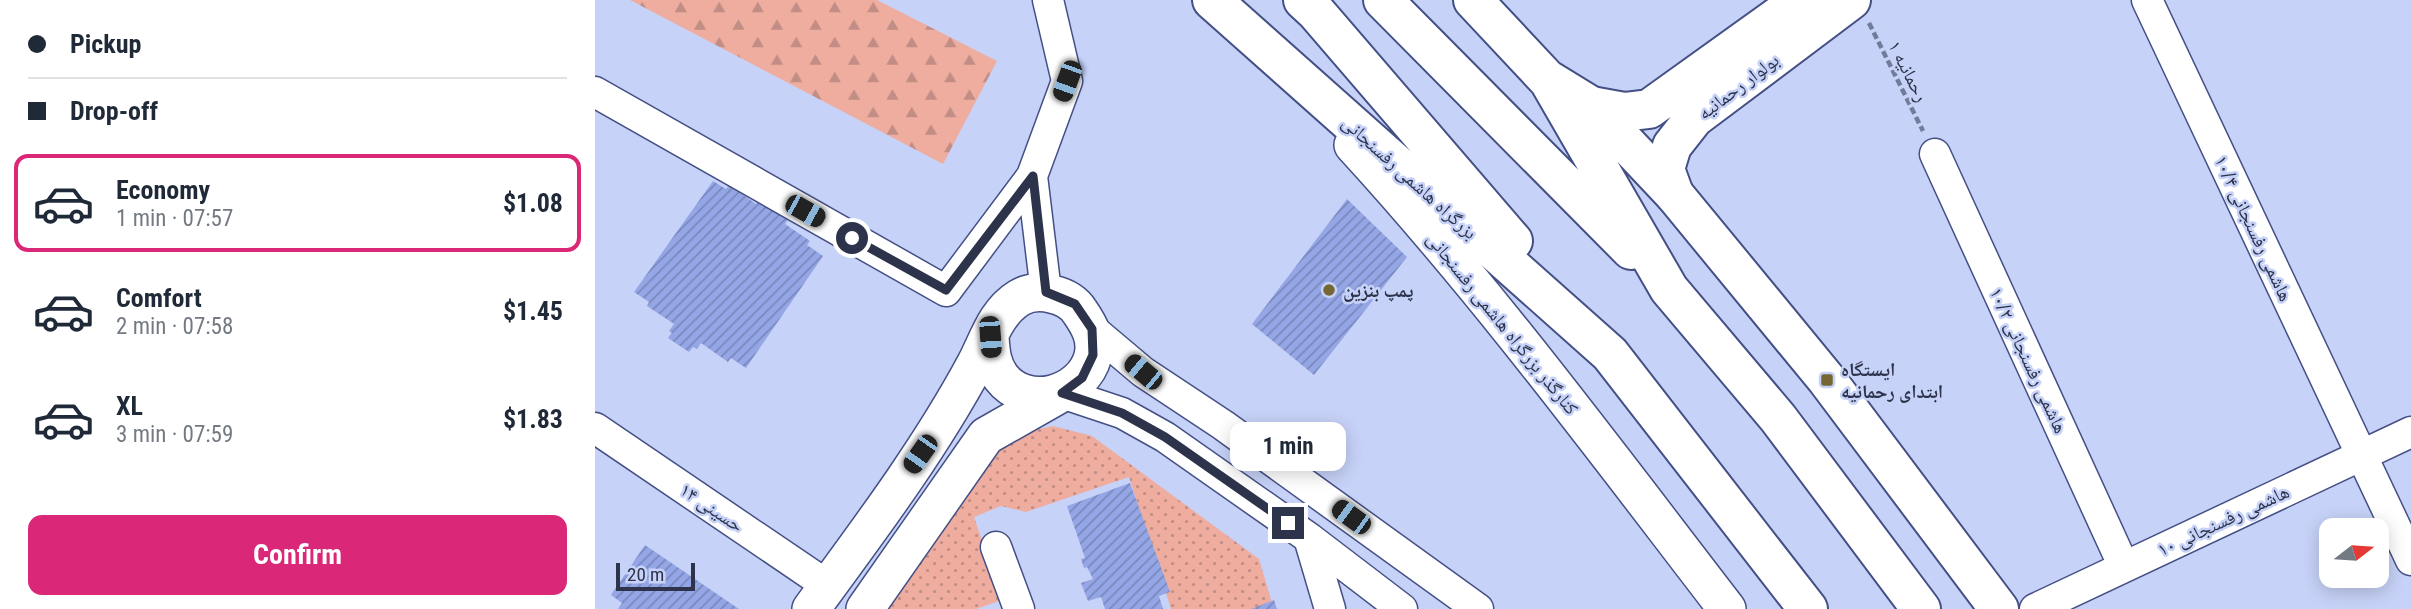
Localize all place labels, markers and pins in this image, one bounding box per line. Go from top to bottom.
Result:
place label: پمپ بنزین [1343,279,1414,302]
marker: پمپ بنزین [1321,282,1337,298]
place label: ایستگاه ابتدای رحمانیه [1841,358,1943,403]
marker: ایستگاه ابتدای رحمانیه [1819,372,1835,388]

